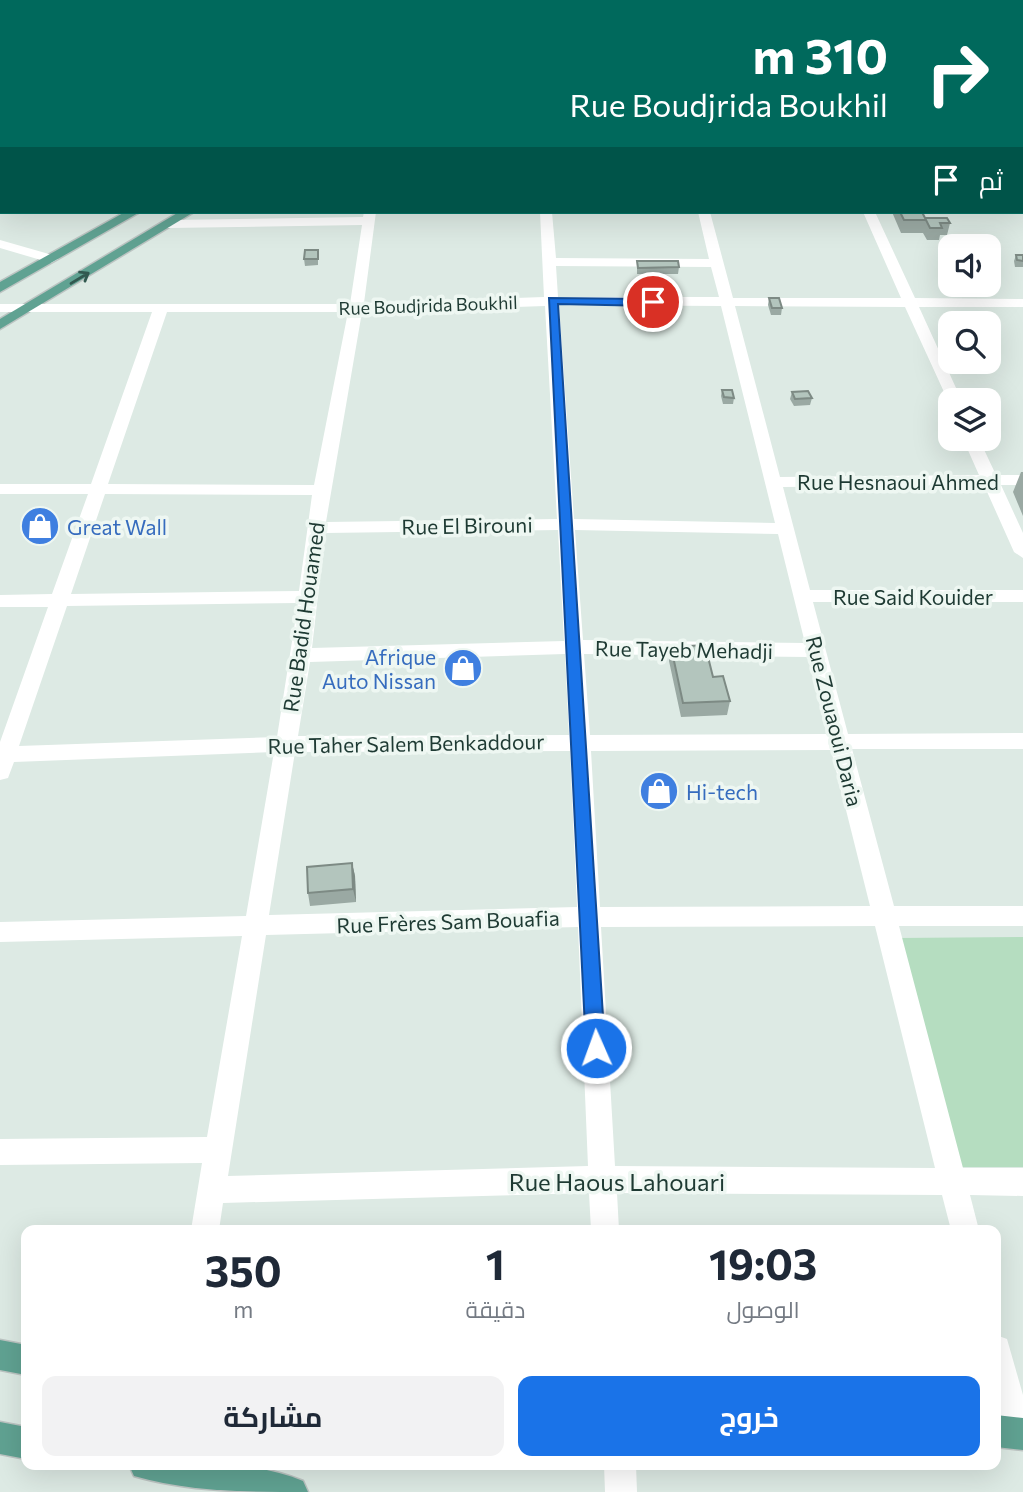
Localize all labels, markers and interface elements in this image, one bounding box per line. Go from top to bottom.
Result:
text: 310 m [753,24,888,84]
icon: right [912,28,1003,119]
text: Rue Boudjrida Boukhil [570,84,888,124]
icon: arrive [927,161,965,199]
text: ثم [979,164,1003,195]
map controls [938,234,1001,451]
button: sound [938,234,1001,297]
one-way arrow [69,271,89,285]
pin [623,272,683,332]
icon: arrive [634,283,672,321]
street label: Rue Boudjrida Boukhil [338,291,518,319]
button: search [938,311,1001,374]
button: layers [938,388,1001,451]
street label: Rue Hesnaoui Ahmed [797,469,999,494]
shop icon: Great Wall [19,505,61,547]
street label: Rue El Birouni [401,511,533,539]
place label: Great Wall [67,514,167,539]
street label: Rue Badid Houamed [277,520,329,714]
street label: Rue Said Kouider [833,584,993,609]
street label: Rue Zouaoui Daria [802,633,868,809]
street label: Rue Tayeb Mehadji [595,635,773,663]
place label: Afrique Auto Nissan [322,644,436,693]
shop icon: Afrique Auto Nissan [442,647,484,689]
street label: Rue Taher Salem Benkaddour [267,728,545,758]
shop icon: Hi-tech [638,770,680,812]
place label: Hi-tech [686,779,758,804]
street label: Rue Frères Sam Bouafia [336,905,560,937]
position arrow [559,1011,633,1085]
street label: Rue Haous Lahouari [509,1167,725,1196]
text: 1 [486,1237,505,1289]
text: 19:03 [709,1237,817,1289]
text: 350 [205,1244,282,1296]
text: m [233,1295,253,1323]
text: دقيقة [465,1295,525,1323]
text: الوصول [727,1295,800,1323]
button: مشاركة [42,1376,504,1456]
button: خروج [518,1376,980,1456]

